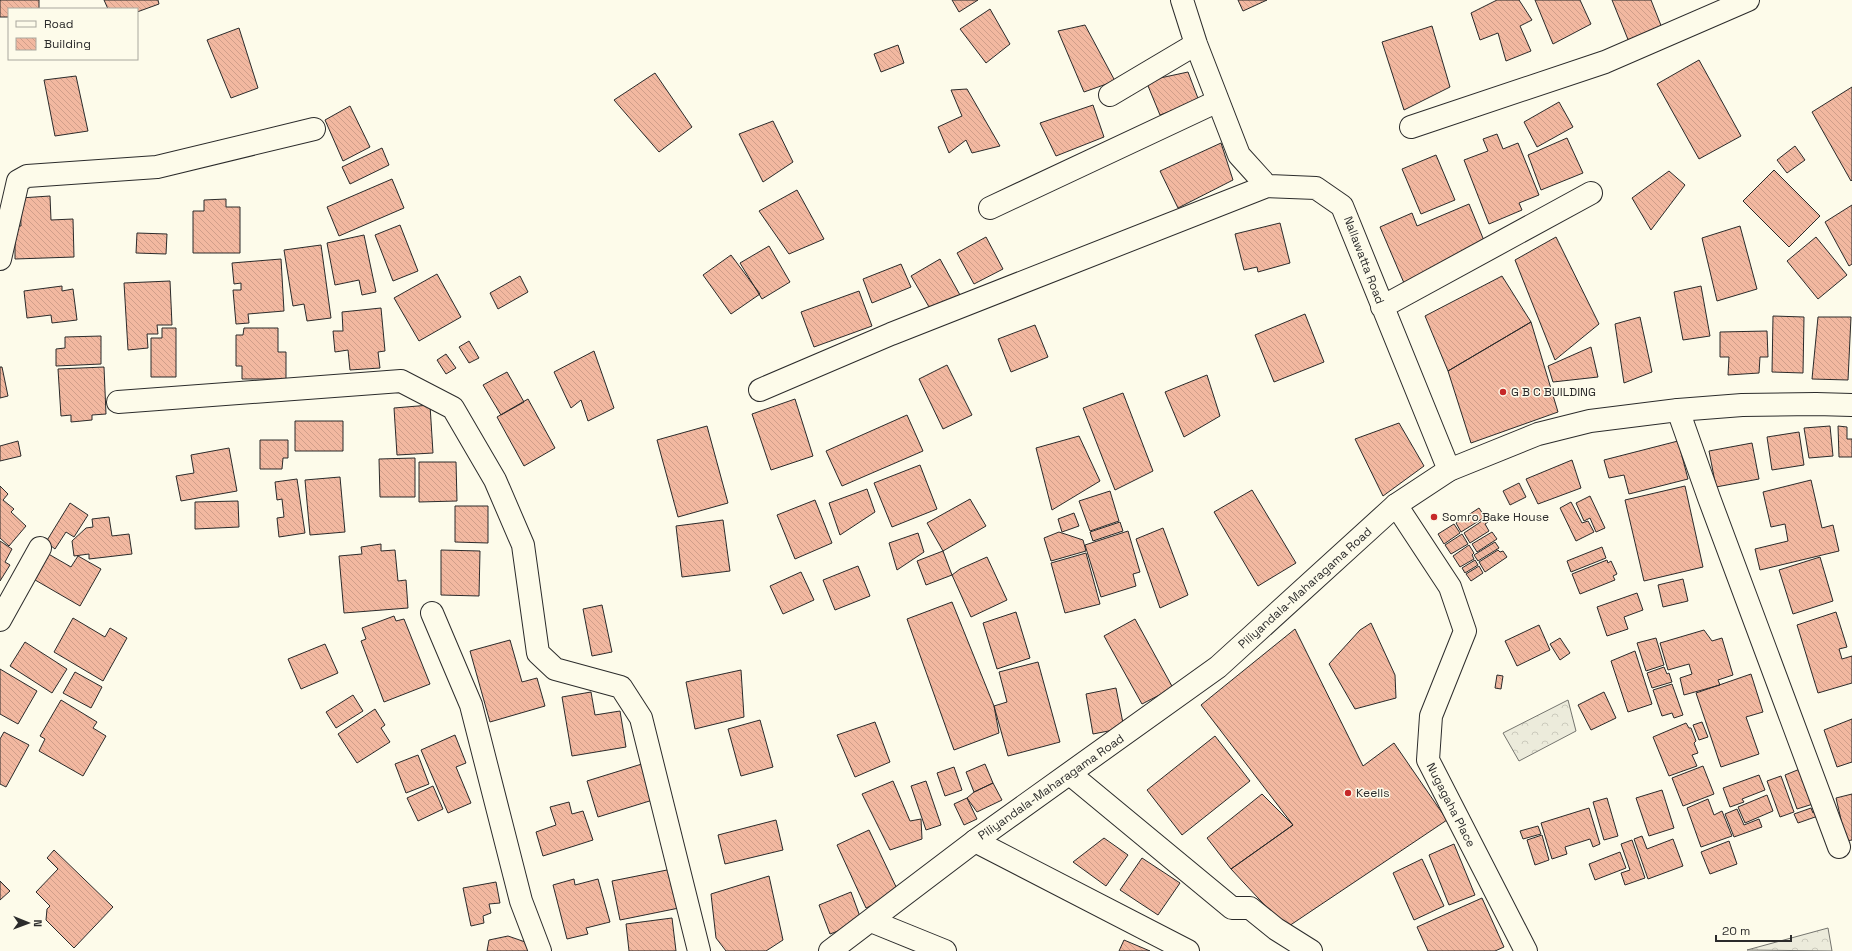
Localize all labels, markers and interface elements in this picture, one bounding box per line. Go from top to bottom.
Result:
legend [8,8,138,60]
text: Road [44,16,73,32]
text: Building [44,36,91,52]
street label: Nallawatta Road [1340,214,1388,306]
place label: G B C BUILDING [1511,384,1596,400]
marker: G B C BUILDING [1498,387,1508,397]
place label: Somro Bake House [1442,509,1549,525]
marker: Somro Bake House [1429,512,1439,522]
street label: Piliyandala-Maharagama Road [1235,524,1375,652]
street label: Piliyandala-Maharagama Road [975,730,1127,844]
street label: Nugagaha Place [1423,760,1479,850]
place label: Keells [1356,785,1390,801]
marker: Keells [1343,788,1353,798]
north arrow [8,903,48,943]
scale bar [1716,917,1791,943]
text: N [31,919,45,927]
text: 20 m [1722,923,1750,939]

